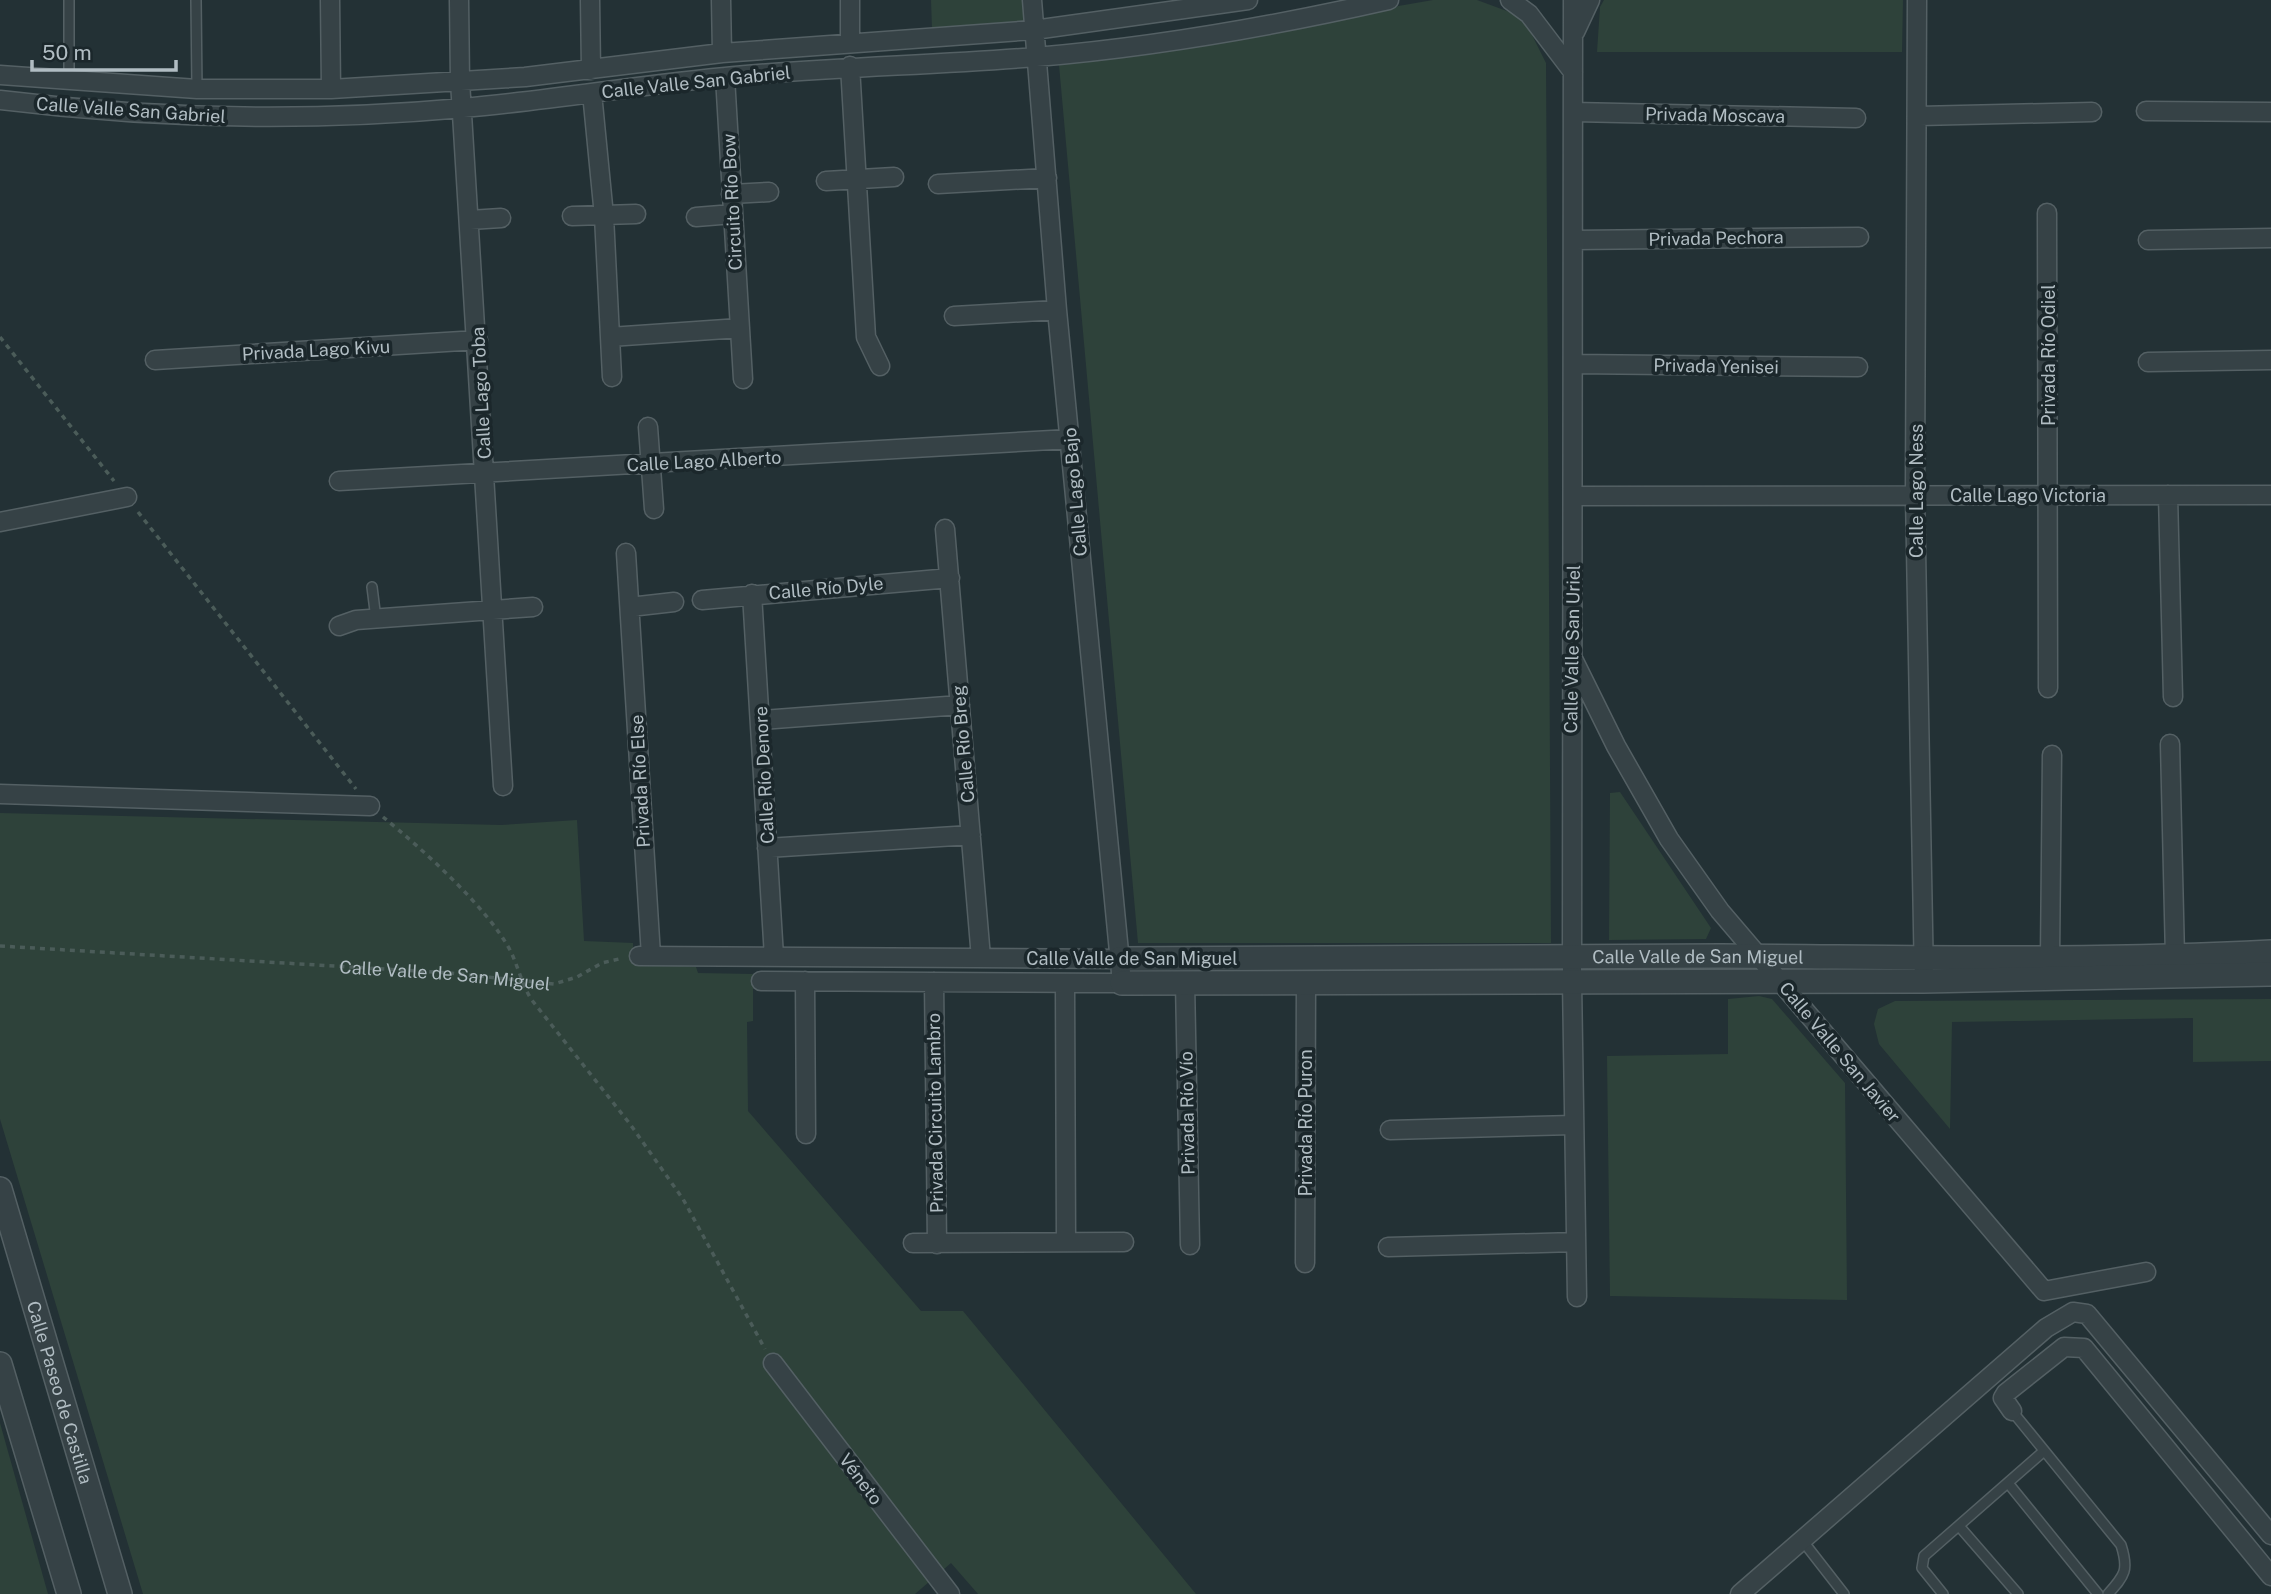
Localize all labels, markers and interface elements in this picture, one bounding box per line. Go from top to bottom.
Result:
scale bar [32,28,175,72]
text: 50 m [42,40,92,65]
street label: Calle Valle San Gabriel [600,62,792,102]
street label: Calle Valle San Gabriel [35,93,227,127]
street label: Privada Moscava [1645,103,1785,127]
street label: Circuito Río Bow [718,133,746,271]
street label: Privada Pechora [1648,226,1784,250]
street label: Privada Río Odiel [2038,284,2059,426]
street label: Calle Lago Toba [467,326,495,460]
street label: Privada Lago Kivu [241,336,391,364]
street label: Privada Yenisei [1653,354,1779,378]
street label: Calle Lago Ness [1906,424,1927,558]
street label: Calle Lago Bajo [1059,427,1091,557]
street label: Calle Lago Alberto [626,446,782,476]
street label: Calle Lago Victoria [1950,485,2106,506]
street label: Calle Valle San Uriel [1560,564,1584,734]
street label: Calle Río Dyle [768,573,884,603]
street label: Calle Río Breg [947,684,979,804]
street label: Calle Río Denore [750,706,778,844]
street label: Privada Río Else [626,714,654,848]
street label: Calle Valle de San Miguel [1592,945,1804,967]
street label: Calle Valle de San Miguel [1026,948,1238,969]
street label: Calle Valle de San Miguel [339,956,552,994]
street label: Calle Valle San Javier [1775,978,1905,1126]
street label: Privada Circuito Lambro [923,1013,947,1213]
street label: Privada Río Puron [1295,1049,1316,1197]
street label: Privada Río Vío [1175,1051,1199,1175]
street label: Calle Paseo de Castilla [23,1298,97,1486]
street label: Véneto [835,1449,887,1509]

